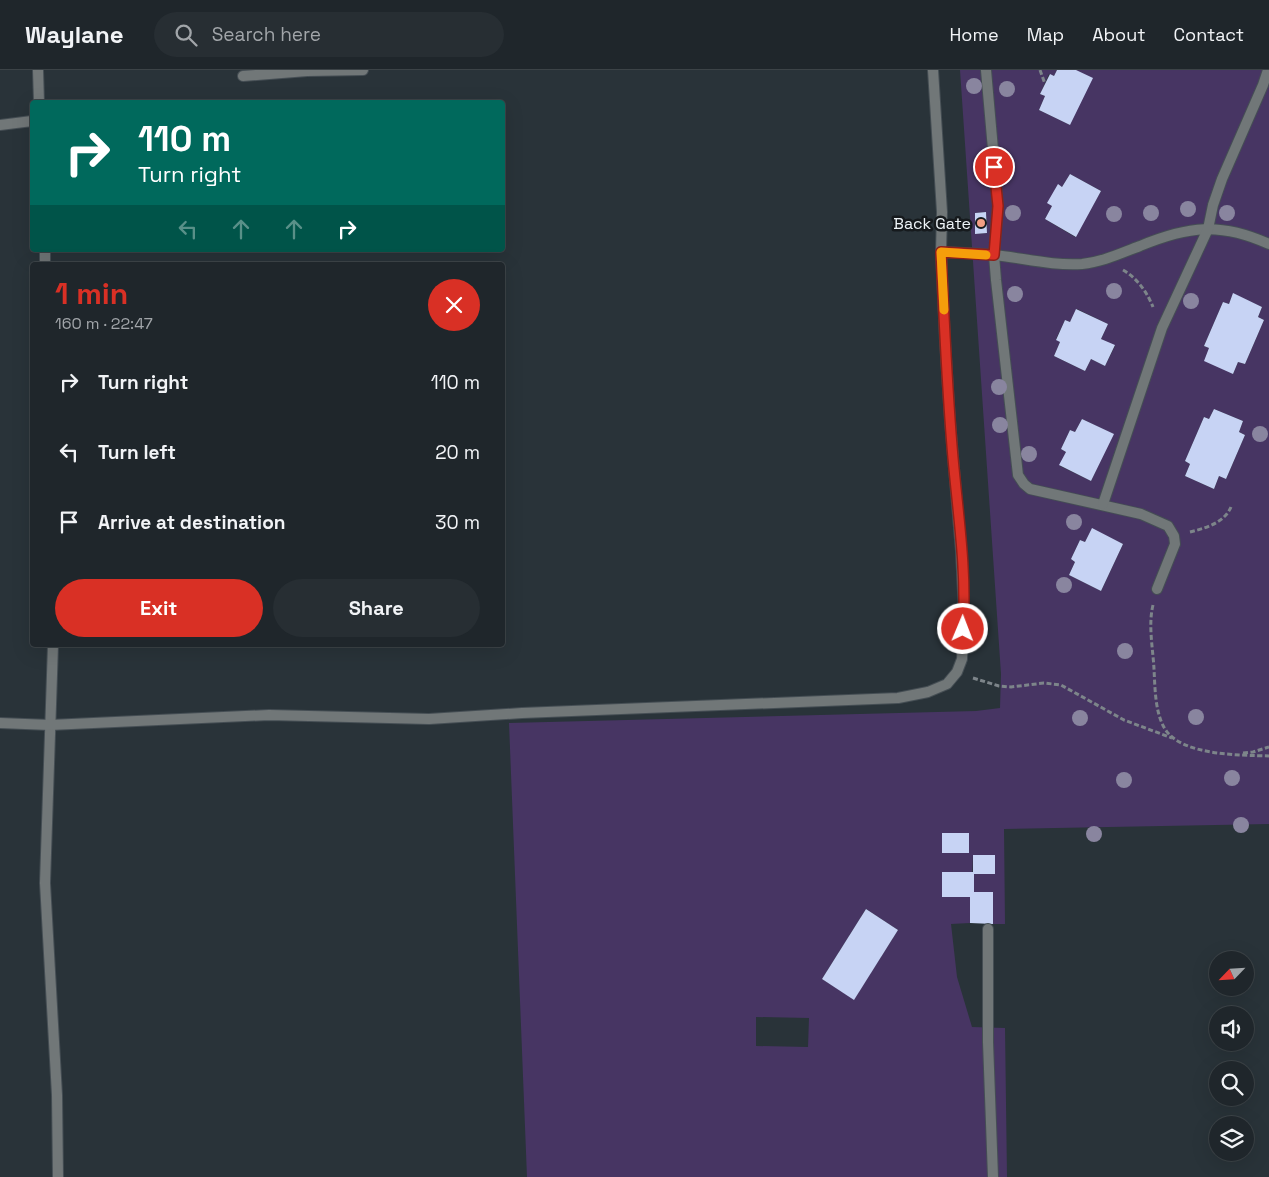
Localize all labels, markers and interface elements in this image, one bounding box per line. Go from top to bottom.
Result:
search box [154,12,504,57]
text: Waylane [25,19,124,50]
icon: search [172,21,200,49]
text: Search here [212,22,321,47]
text: Home [950,23,999,46]
text: Map [1027,23,1064,46]
text: About [1092,23,1146,46]
text: Contact [1174,23,1244,46]
text: 110 m [138,117,231,161]
icon: right [55,120,120,185]
pin [973,146,1015,188]
icon: arrive [980,153,1008,181]
text: Turn right [138,160,241,188]
place label: Back Gate [893,213,971,234]
icon: left [174,215,202,243]
icon: ahead [227,215,255,243]
icon: ahead [280,215,308,243]
icon: right [333,215,361,243]
marker: Back Gate [975,217,987,229]
text: 1 min [55,274,128,313]
button: close [428,279,480,331]
text: 160 m · 22:47 [55,313,153,334]
icon: right [55,368,83,396]
text: Turn right [98,370,188,395]
text: 110 m [431,370,480,395]
icon: left [55,438,83,466]
text: Turn left [98,440,176,465]
text: 20 m [435,440,480,465]
icon: arrive [55,508,83,536]
text: Arrive at destination [98,510,286,535]
text: 30 m [435,510,480,535]
button: Exit [55,579,263,637]
button: Share [273,579,480,637]
position arrow [936,602,988,654]
north arrow [1209,951,1254,996]
map controls [1209,951,1254,1161]
button: sound [1209,1006,1254,1051]
button: search [1209,1061,1254,1106]
button: layers [1209,1116,1254,1161]

